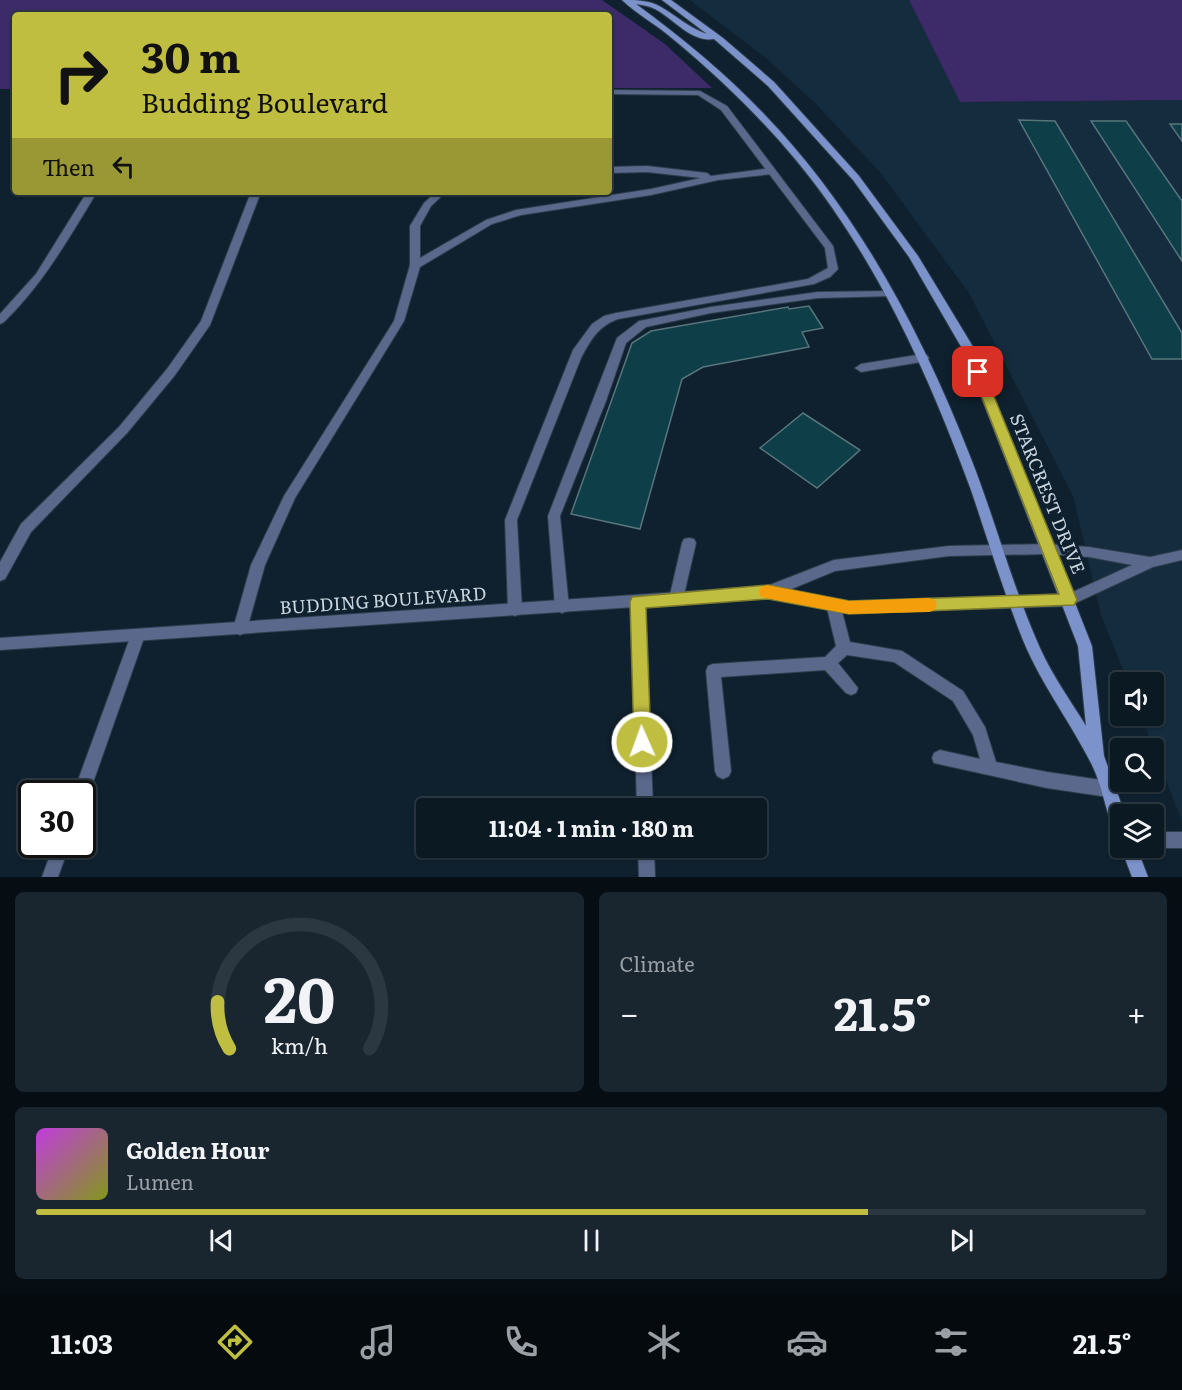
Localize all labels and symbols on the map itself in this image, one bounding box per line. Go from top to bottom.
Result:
pin [952,346,1003,397]
street label: STARCREST DRIVE [1004,409,1093,578]
street label: BUDDING BOULEVARD [279,579,487,620]
position arrow [610,710,674,774]
speed limit sign: 30 [18,780,96,858]

